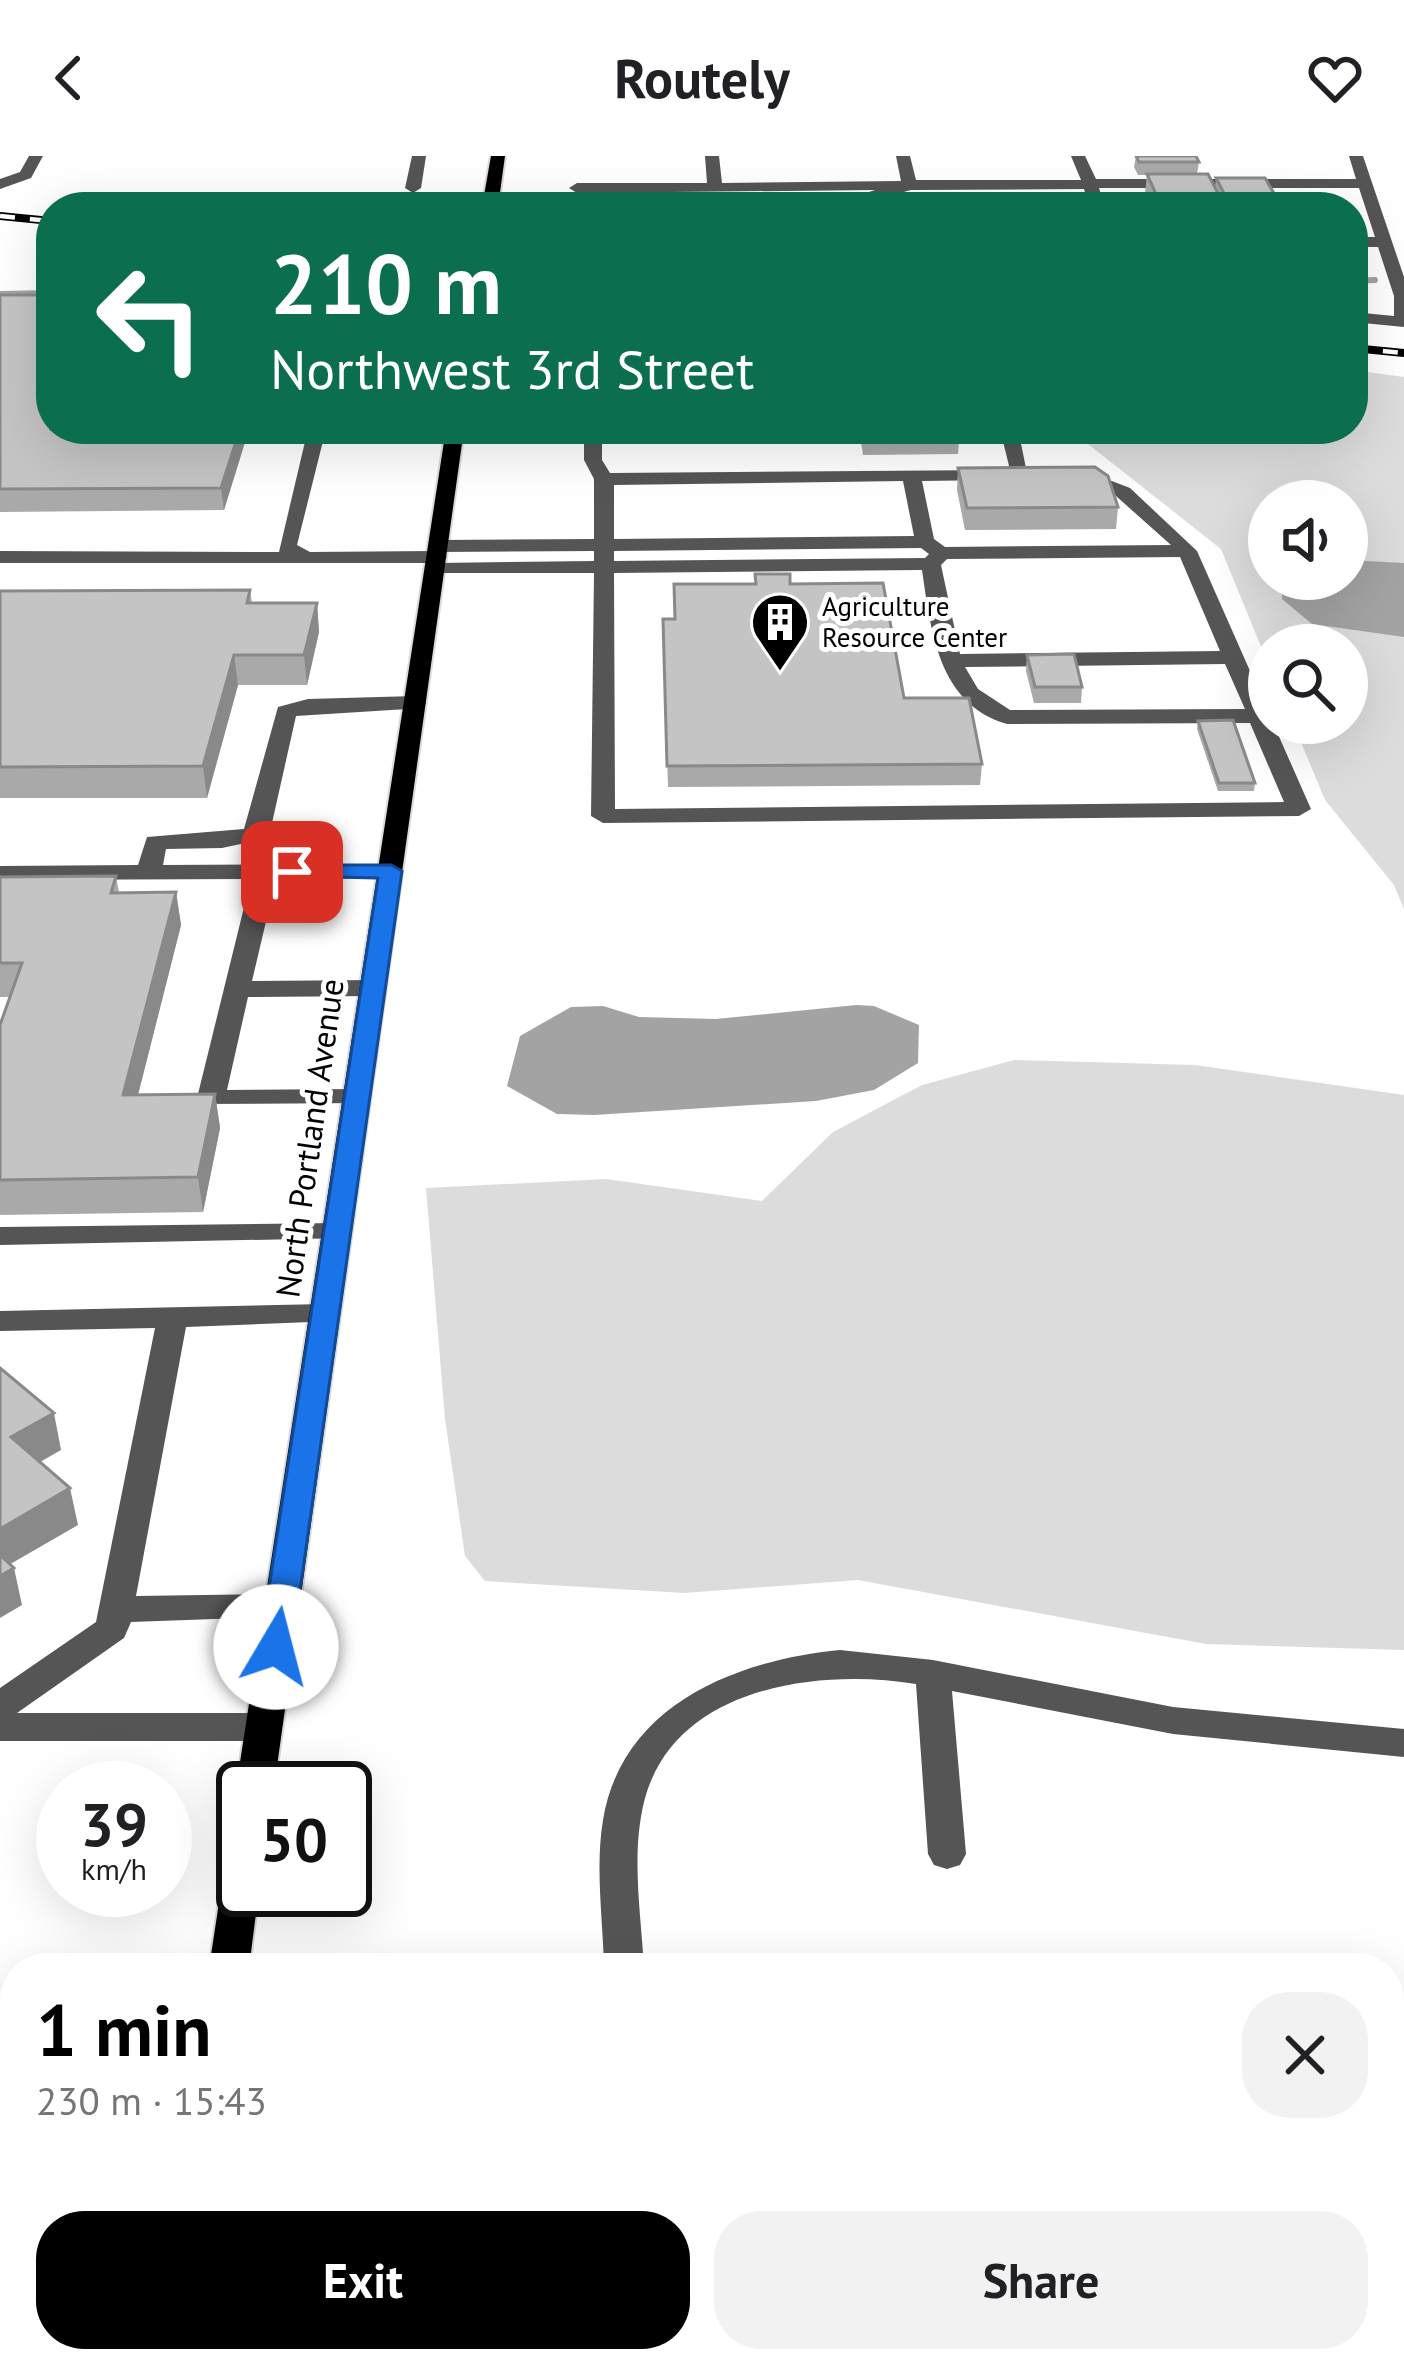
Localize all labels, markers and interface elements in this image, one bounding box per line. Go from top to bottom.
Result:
text: Routely [614,43,790,113]
icon: back [36,45,102,111]
icon: heart [1302,45,1368,111]
text: 210 m [270,228,502,337]
icon: left [72,240,228,396]
text: Northwest 3rd Street [270,334,754,404]
map controls [1248,480,1368,744]
button: sound [1248,480,1368,600]
place label: Agriculture Resource Center [822,589,1007,654]
building icon: Agriculture Resource Center [749,591,811,673]
button: search [1248,624,1368,744]
pin [241,821,343,923]
icon: arrive [259,839,325,905]
street label: North Portland Avenue [265,976,353,1300]
position arrow [213,1584,339,1710]
speed limit sign: 50 [216,1761,372,1917]
text: 39 [80,1785,148,1863]
text: km/h [81,1849,147,1888]
text: 1 min [36,1983,212,2076]
button: close [1242,1992,1368,2118]
text: 230 m · 15:43 [36,2075,267,2126]
button: Exit [36,2211,690,2349]
button: Share [714,2211,1368,2349]

